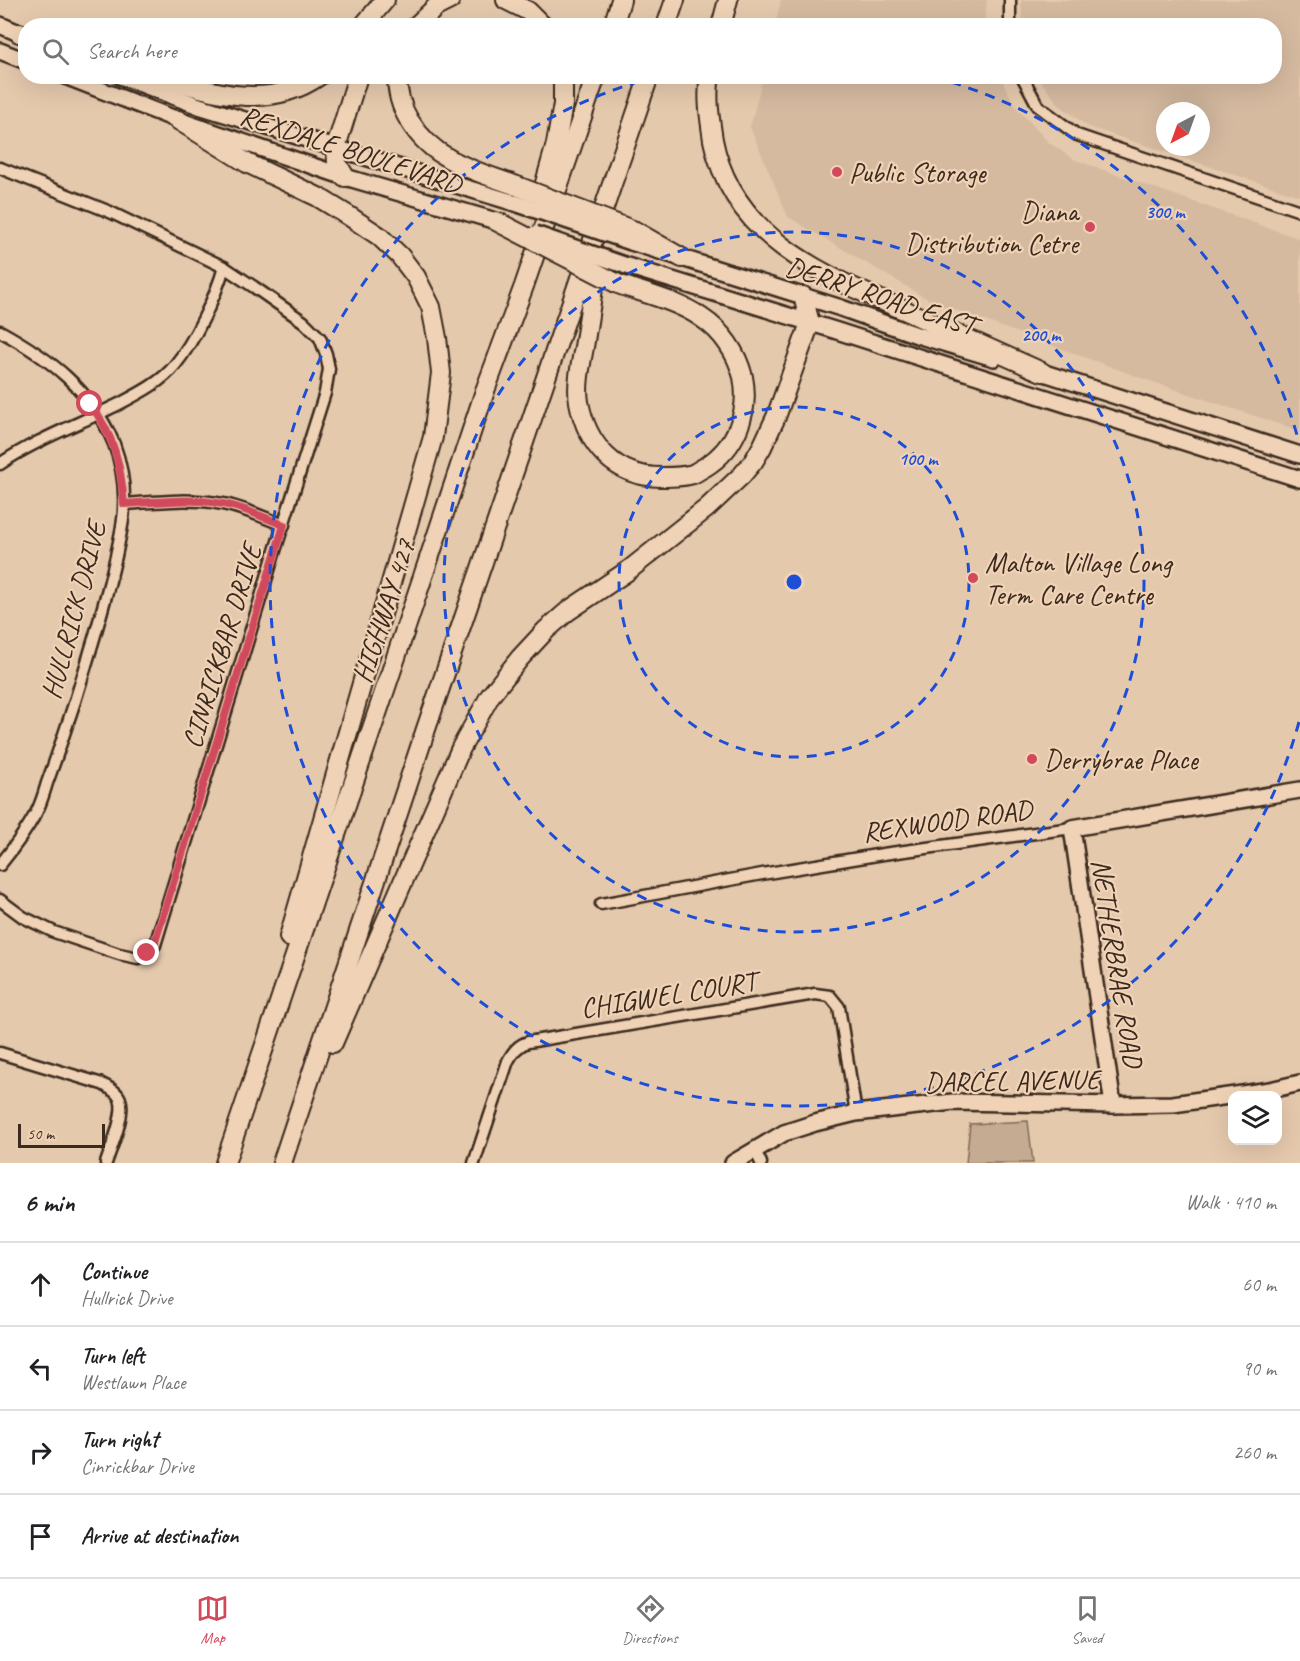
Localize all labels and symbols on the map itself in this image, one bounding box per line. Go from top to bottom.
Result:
street label: REXDALE BOULEVARD [236,97,468,203]
north arrow [1156,102,1210,156]
place label: Public Storage [849,155,987,190]
marker: Public Storage [830,165,844,179]
place label: Diana Distribution Cetre [905,194,1081,261]
text: 300 m [1146,201,1186,223]
marker: Diana Distribution Cetre [1083,220,1097,234]
street label: DERRY ROAD EAST [782,248,987,345]
text: 200 m [1022,324,1062,346]
route start [76,390,102,416]
text: 100 m [899,448,939,470]
street label: HULLRICK DRIVE [33,515,115,703]
street label: HIGHWAY 427 [344,534,423,687]
street label: CINRICKBAR DRIVE [174,536,270,752]
place label: Malton Village Long Term Care Centre [985,545,1174,612]
marker: Malton Village Long Term Care Centre [966,571,980,585]
centre of rings [784,572,804,592]
place label: Derrybrae Place [1044,742,1200,777]
marker: Derrybrae Place [1025,752,1039,766]
street label: REXWOOD ROAD [860,791,1037,850]
street label: NETHERBRAE ROAD [1084,856,1152,1072]
route end [133,939,159,965]
street label: CHIGWEL COURT [578,962,765,1026]
street label: DARCEL AVENUE [924,1061,1103,1100]
scale bar [18,1121,105,1148]

